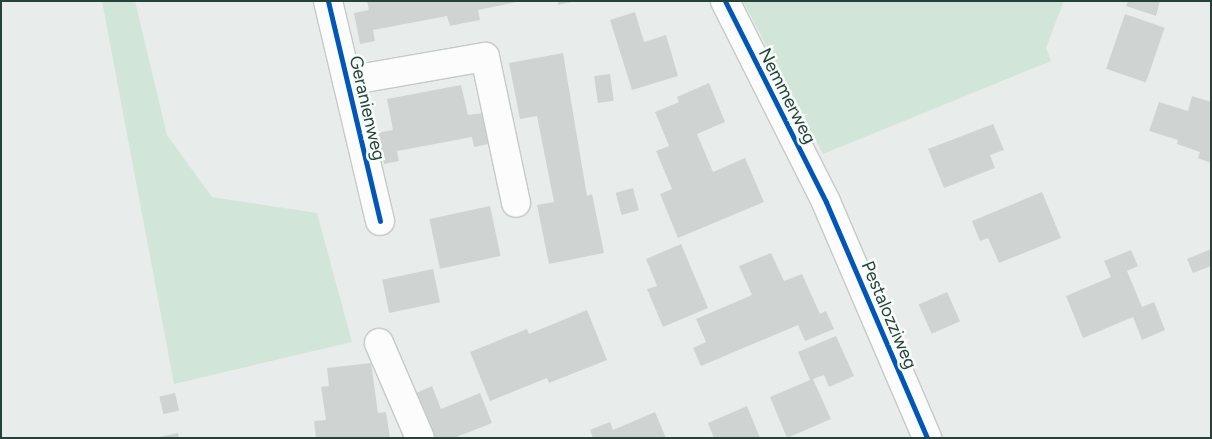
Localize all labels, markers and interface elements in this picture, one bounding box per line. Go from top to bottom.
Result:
street label: Nemmerweg [754,44,820,148]
street label: Geranienweg [344,53,390,163]
street label: Pestalozziweg [857,258,921,372]

